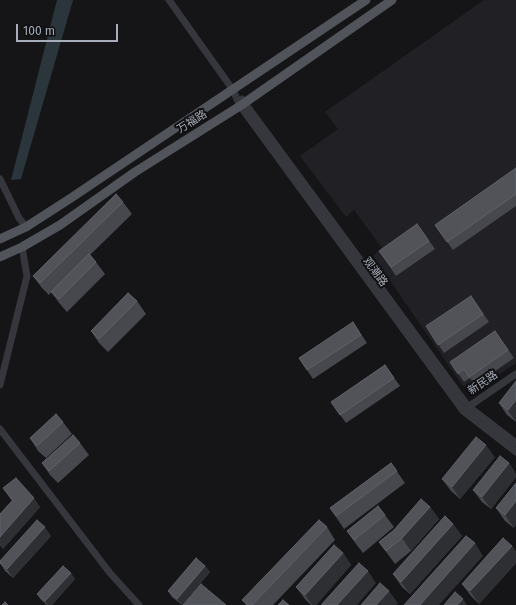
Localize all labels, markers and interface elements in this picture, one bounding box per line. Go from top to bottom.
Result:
scale bar [18,16,120,42]
text: 100 m [23,24,55,38]
street label: 万福路 [175,108,209,136]
street label: 观潮路 [360,255,390,289]
street label: 新民路 [466,368,500,398]

